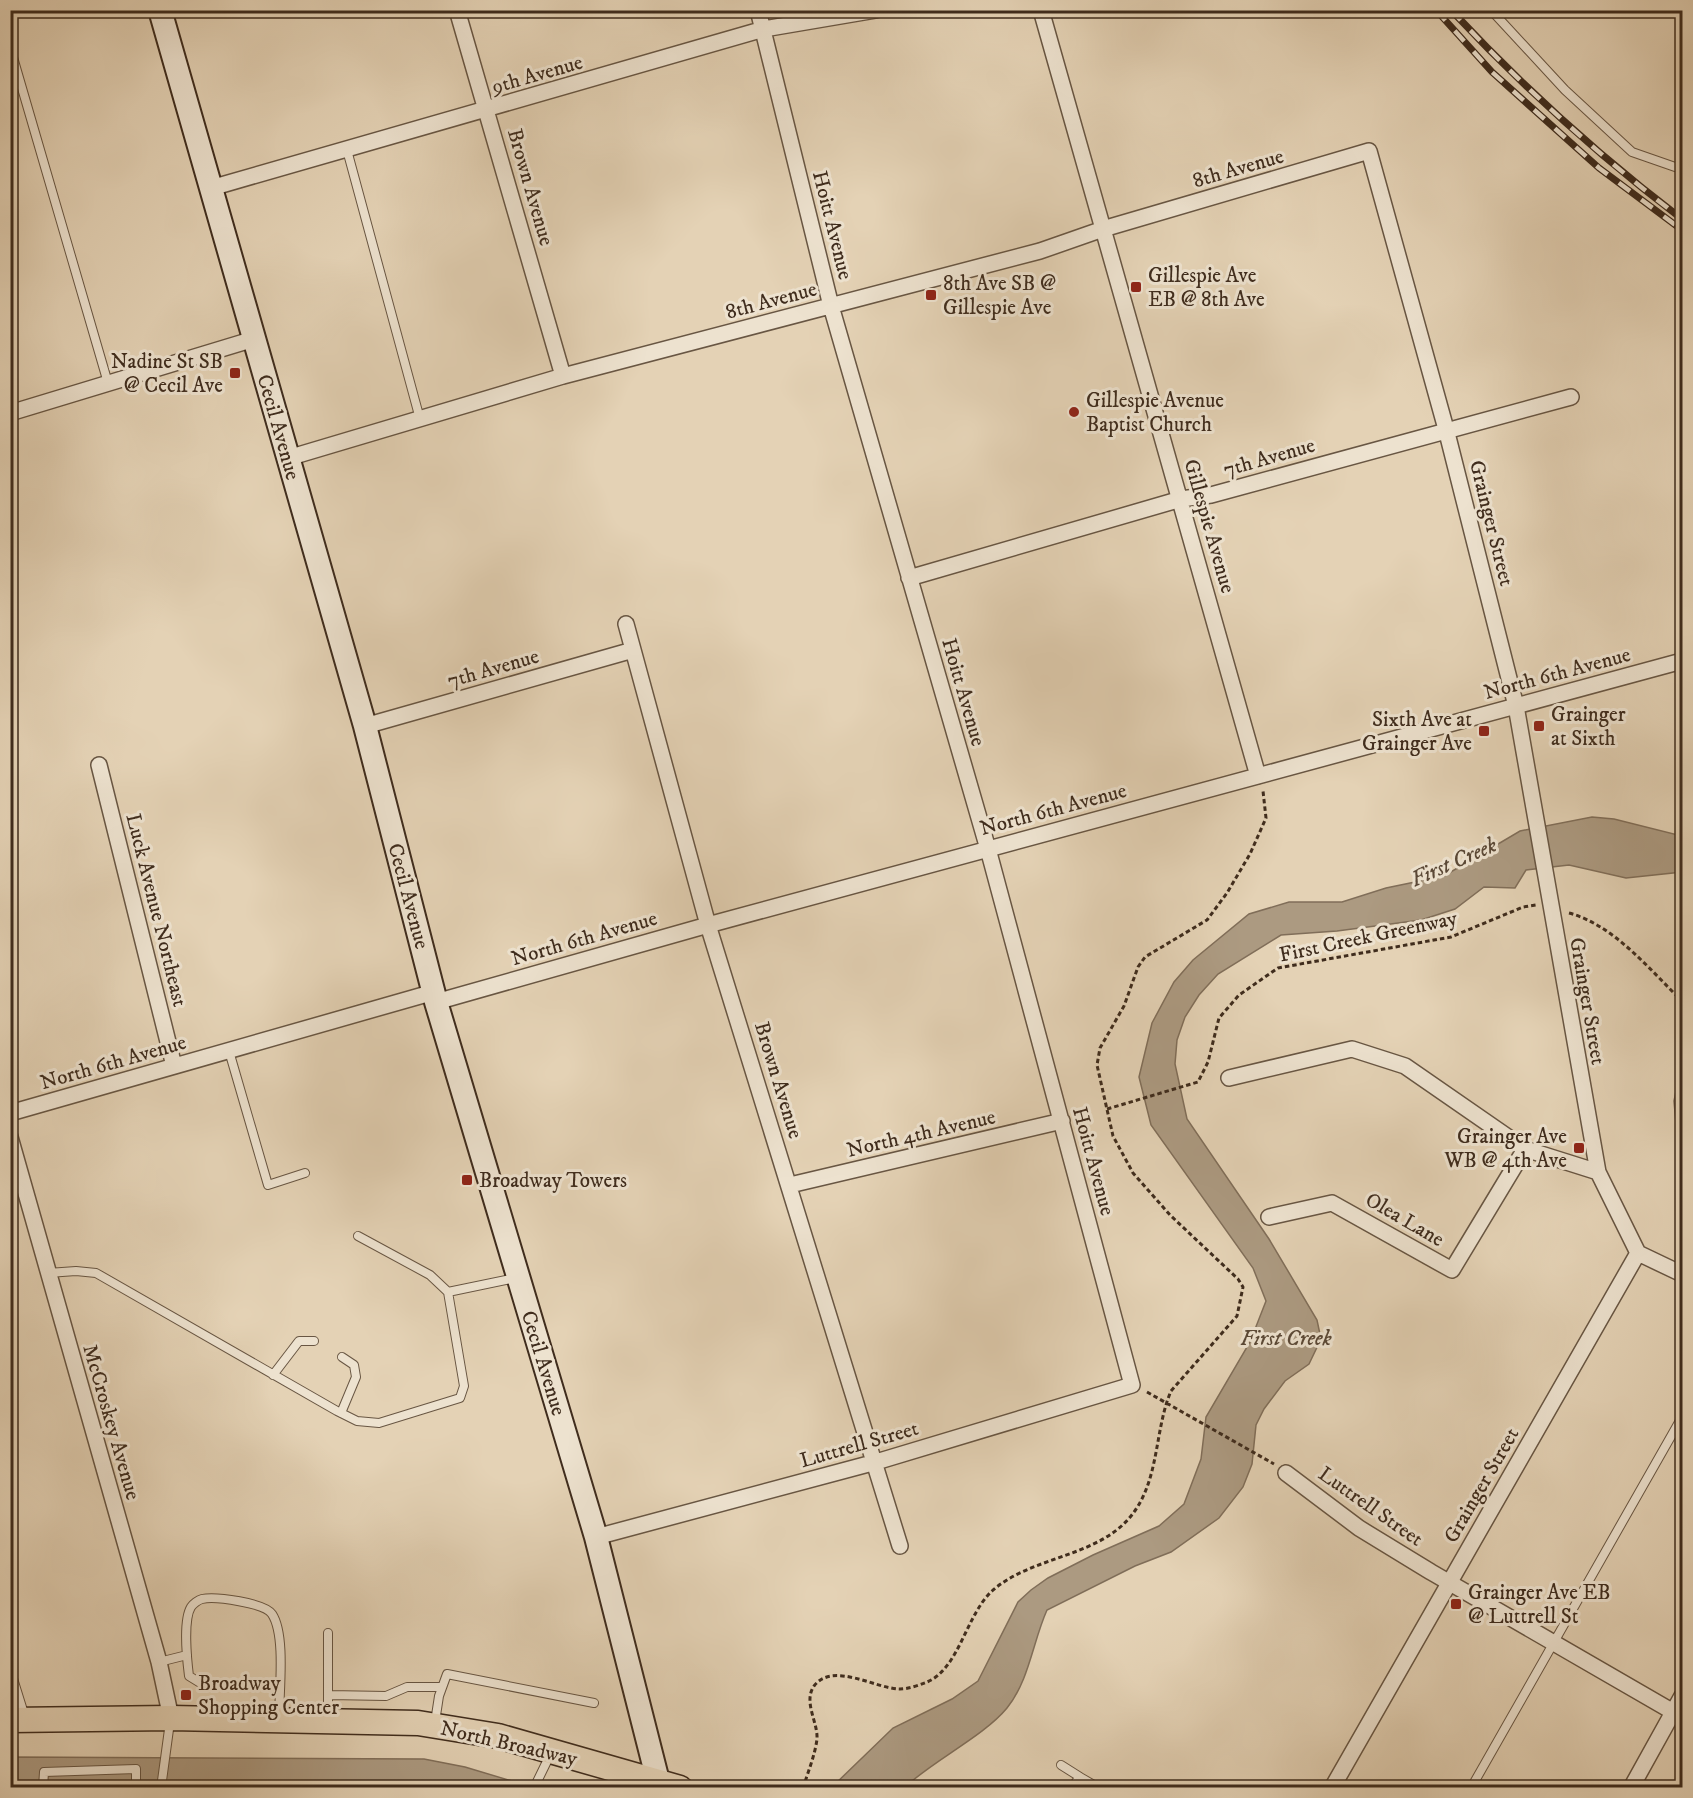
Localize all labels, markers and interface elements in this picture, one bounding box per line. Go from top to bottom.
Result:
street label: 9th Avenue [488,50,586,101]
street label: Brown Avenue [501,126,559,249]
street label: 8th Avenue [1190,144,1287,194]
street label: Hoitt Avenue [806,168,858,283]
place label: Gillespie Ave EB @ 8th Ave [1148,263,1265,313]
place label: 8th Ave SB @ Gillespie Ave [943,271,1056,321]
street label: 8th Avenue [723,276,820,326]
marker: Gillespie Ave EB @ 8th Ave [1129,280,1143,294]
marker: 8th Ave SB @ Gillespie Ave [924,288,938,302]
place label: Nadine St SB @ Cecil Ave [111,349,223,399]
marker: Nadine St SB @ Cecil Ave [228,366,242,380]
street label: Cecil Avenue [251,372,306,483]
place label: Gillespie Avenue Baptist Church [1086,388,1224,438]
marker: Gillespie Avenue Baptist Church [1067,405,1081,419]
street label: 7th Avenue [1221,432,1318,483]
street label: Gillespie Avenue [1178,456,1241,596]
street label: Grainger Street [1463,458,1519,589]
street label: Hoitt Avenue [935,635,991,750]
street label: North 6th Avenue [1481,642,1634,706]
street label: 7th Avenue [445,643,542,694]
place label: Grainger at Sixth [1551,702,1626,752]
place label: Sixth Ave at Grainger Ave [1362,707,1472,757]
marker: Grainger at Sixth [1532,719,1546,733]
marker: Sixth Ave at Grainger Ave [1477,724,1491,738]
street label: North 6th Avenue [977,778,1130,842]
street label: Luck Avenue Northeast [119,811,193,1010]
water label: First Creek [1406,831,1502,893]
street label: Cecil Avenue [381,841,435,952]
street label: First Creek Greenway [1277,905,1461,969]
street label: North 6th Avenue [508,906,661,972]
street label: Grainger Street [1563,936,1611,1067]
street label: Brown Avenue [748,1019,808,1142]
street label: North 6th Avenue [37,1030,190,1096]
street label: North 4th Avenue [844,1104,998,1164]
street label: Hoitt Avenue [1066,1104,1120,1219]
place label: Grainger Ave WB @ 4th Ave [1443,1124,1567,1174]
marker: Grainger Ave WB @ 4th Ave [1572,1141,1586,1155]
place label: Broadway Towers [479,1168,627,1194]
marker: Broadway Towers [460,1173,474,1187]
street label: Olea Lane [1360,1187,1449,1253]
street label: Cecil Avenue [515,1308,571,1419]
water label: First Creek [1240,1325,1333,1352]
street label: McCroskey Avenue [76,1341,146,1503]
street label: Luttrell Street [797,1416,922,1474]
street label: Grainger Street [1438,1423,1525,1548]
street label: Luttrell Street [1313,1461,1428,1553]
place label: Grainger Ave EB @ Luttrell St [1468,1580,1611,1630]
marker: Grainger Ave EB @ Luttrell St [1449,1597,1463,1611]
place label: Broadway Shopping Center [198,1671,339,1721]
marker: Broadway Shopping Center [179,1688,193,1702]
street label: North Broadway [438,1716,581,1773]

